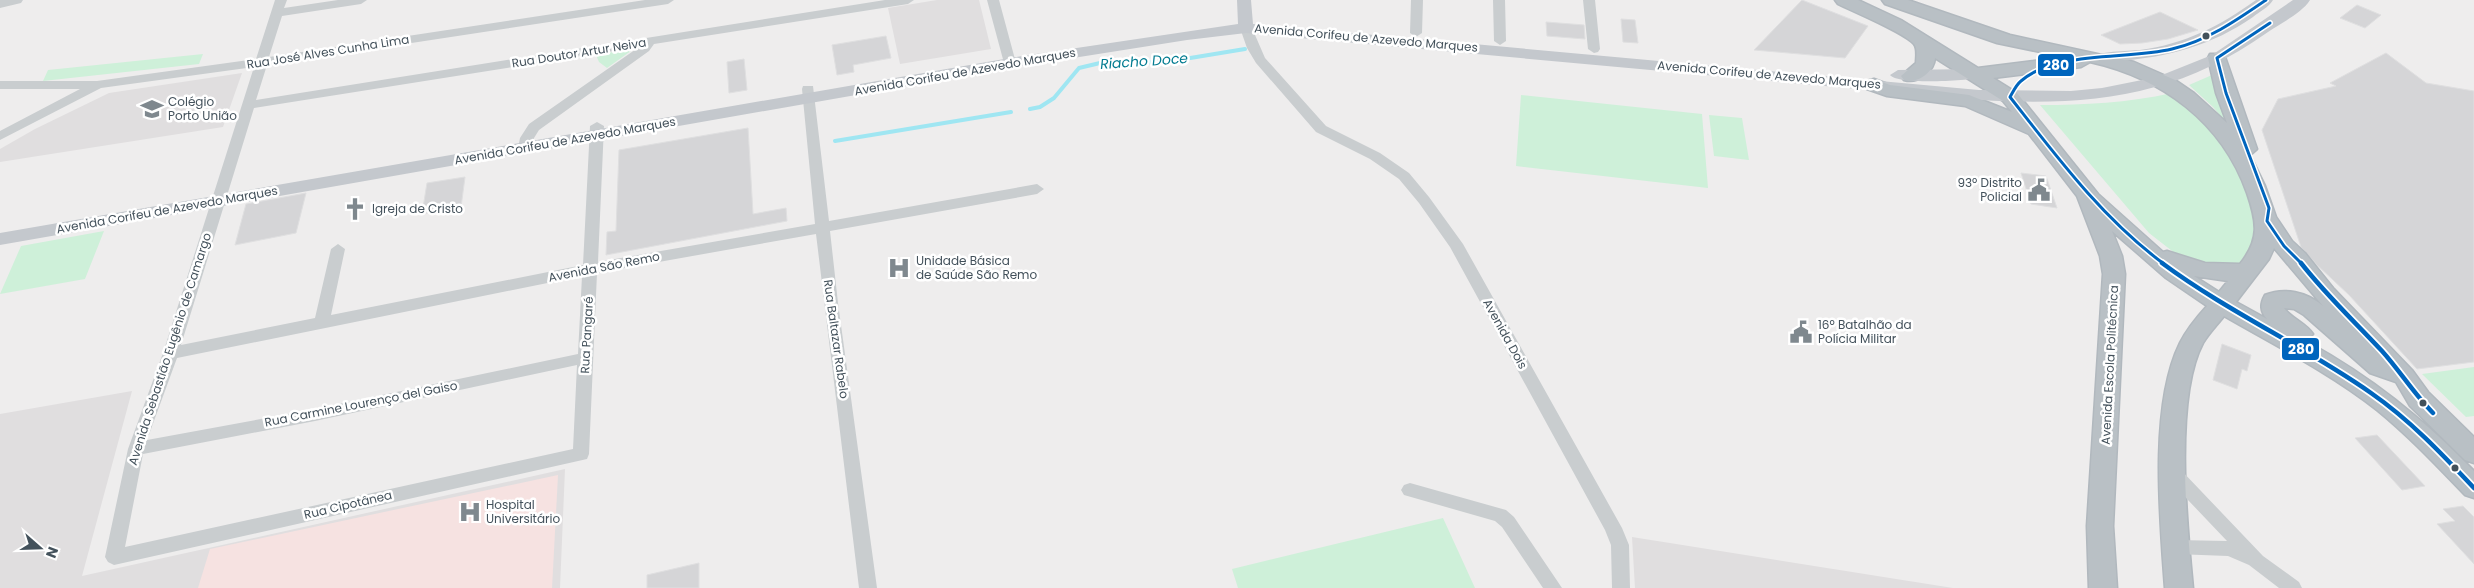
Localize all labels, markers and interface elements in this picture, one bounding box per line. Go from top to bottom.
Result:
street label: Avenida Corifeu de Azevedo Marques [1254,19,1479,56]
street label: Rua José Alves Cunha Lima [246,30,410,73]
unlabelled marker [2201,31,2211,41]
street label: Rua Doutor Artur Neiva [511,33,647,72]
street label: Avenida Corifeu de Azevedo Marques [853,44,1077,99]
water label: Riacho Doce [1099,48,1189,74]
line badge: 280 [2037,53,2075,77]
text: 280 [2043,55,2069,75]
street label: Avenida Corifeu de Azevedo Marques [1657,56,1882,93]
place label: Colégio Porto União [168,93,237,124]
school or university icon: Colégio Porto União [139,96,165,122]
street label: Avenida Corifeu de Azevedo Marques [453,113,677,168]
place label: 93º Distrito Policial [1957,174,2022,205]
public building icon: 93º Distrito Policial [2026,177,2052,203]
street label: Avenida Corifeu de Azevedo Marques [55,182,279,237]
church icon: Igreja de Cristo [342,196,368,222]
place label: Igreja de Cristo [372,200,463,217]
street label: Avenida Sebastião Eugênio de Camargo [124,230,215,467]
street label: Avenida São Remo [547,247,661,286]
place label: Unidade Básica de Saúde São Remo [916,252,1037,283]
hospital icon: Unidade Básica de Saúde São Remo [886,255,912,281]
street label: Rua Baltazar Rabelo [820,278,853,400]
street label: Avenida Escola Politécnica [2097,285,2122,445]
street label: Rua Pangaré [576,296,597,374]
street label: Avenida Dois [1479,296,1532,372]
place label: 16º Batalhão da Polícia Militar [1818,316,1912,347]
public building icon: 16º Batalhão da Polícia Militar [1788,319,1814,345]
line badge: 280 [2281,337,2320,361]
text: 280 [2288,339,2314,359]
street label: Rua Carmine Lourenço del Gaiso [263,376,459,431]
unlabelled marker [2418,398,2428,408]
unlabelled marker [2450,463,2460,473]
street label: Rua Cipotânea [302,486,394,523]
place label: Hospital Universitário [486,496,561,527]
hospital icon: Hospital Universitário [457,499,483,525]
north arrow [15,523,65,573]
text: N [41,544,63,561]

